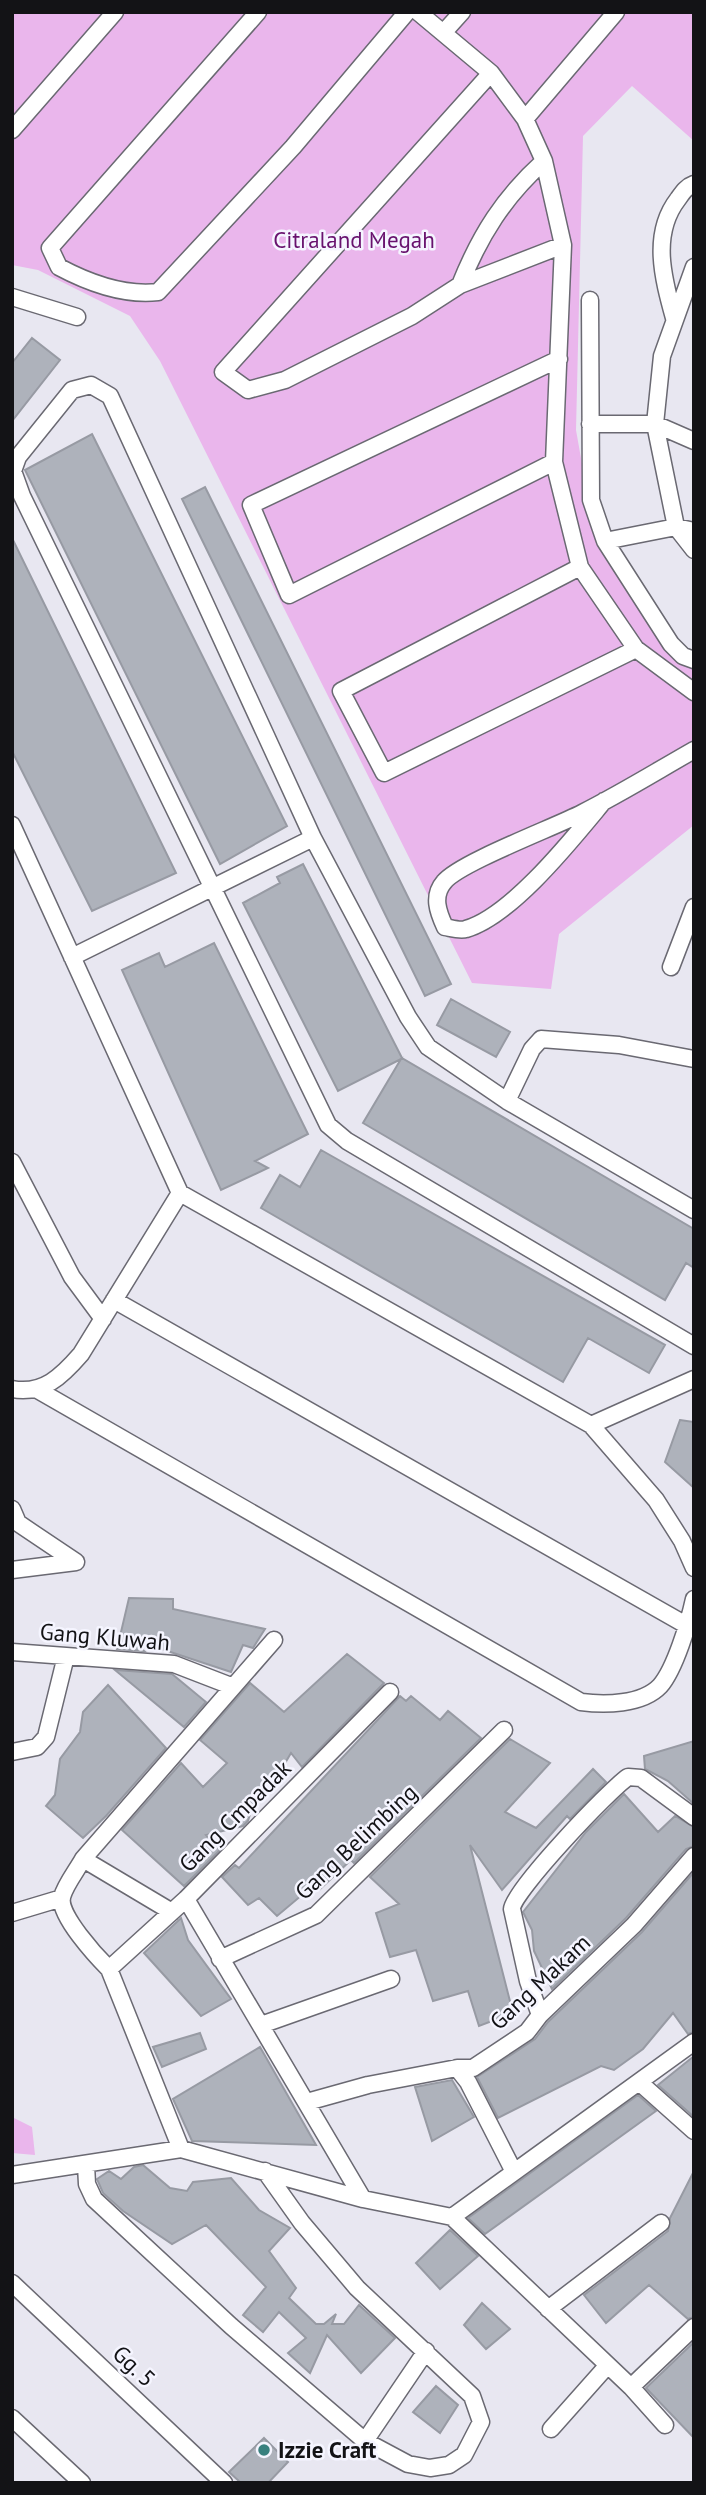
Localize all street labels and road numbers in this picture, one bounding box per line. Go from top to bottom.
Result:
street label: Gang Kluwah [39,1616,171,1657]
street label: Gang Cmpadak [173,1754,297,1878]
street label: Gang Belimbing [288,1778,423,1906]
street label: Gang Makam [483,1928,596,2036]
street label: Gg. 5 [107,2339,162,2393]

